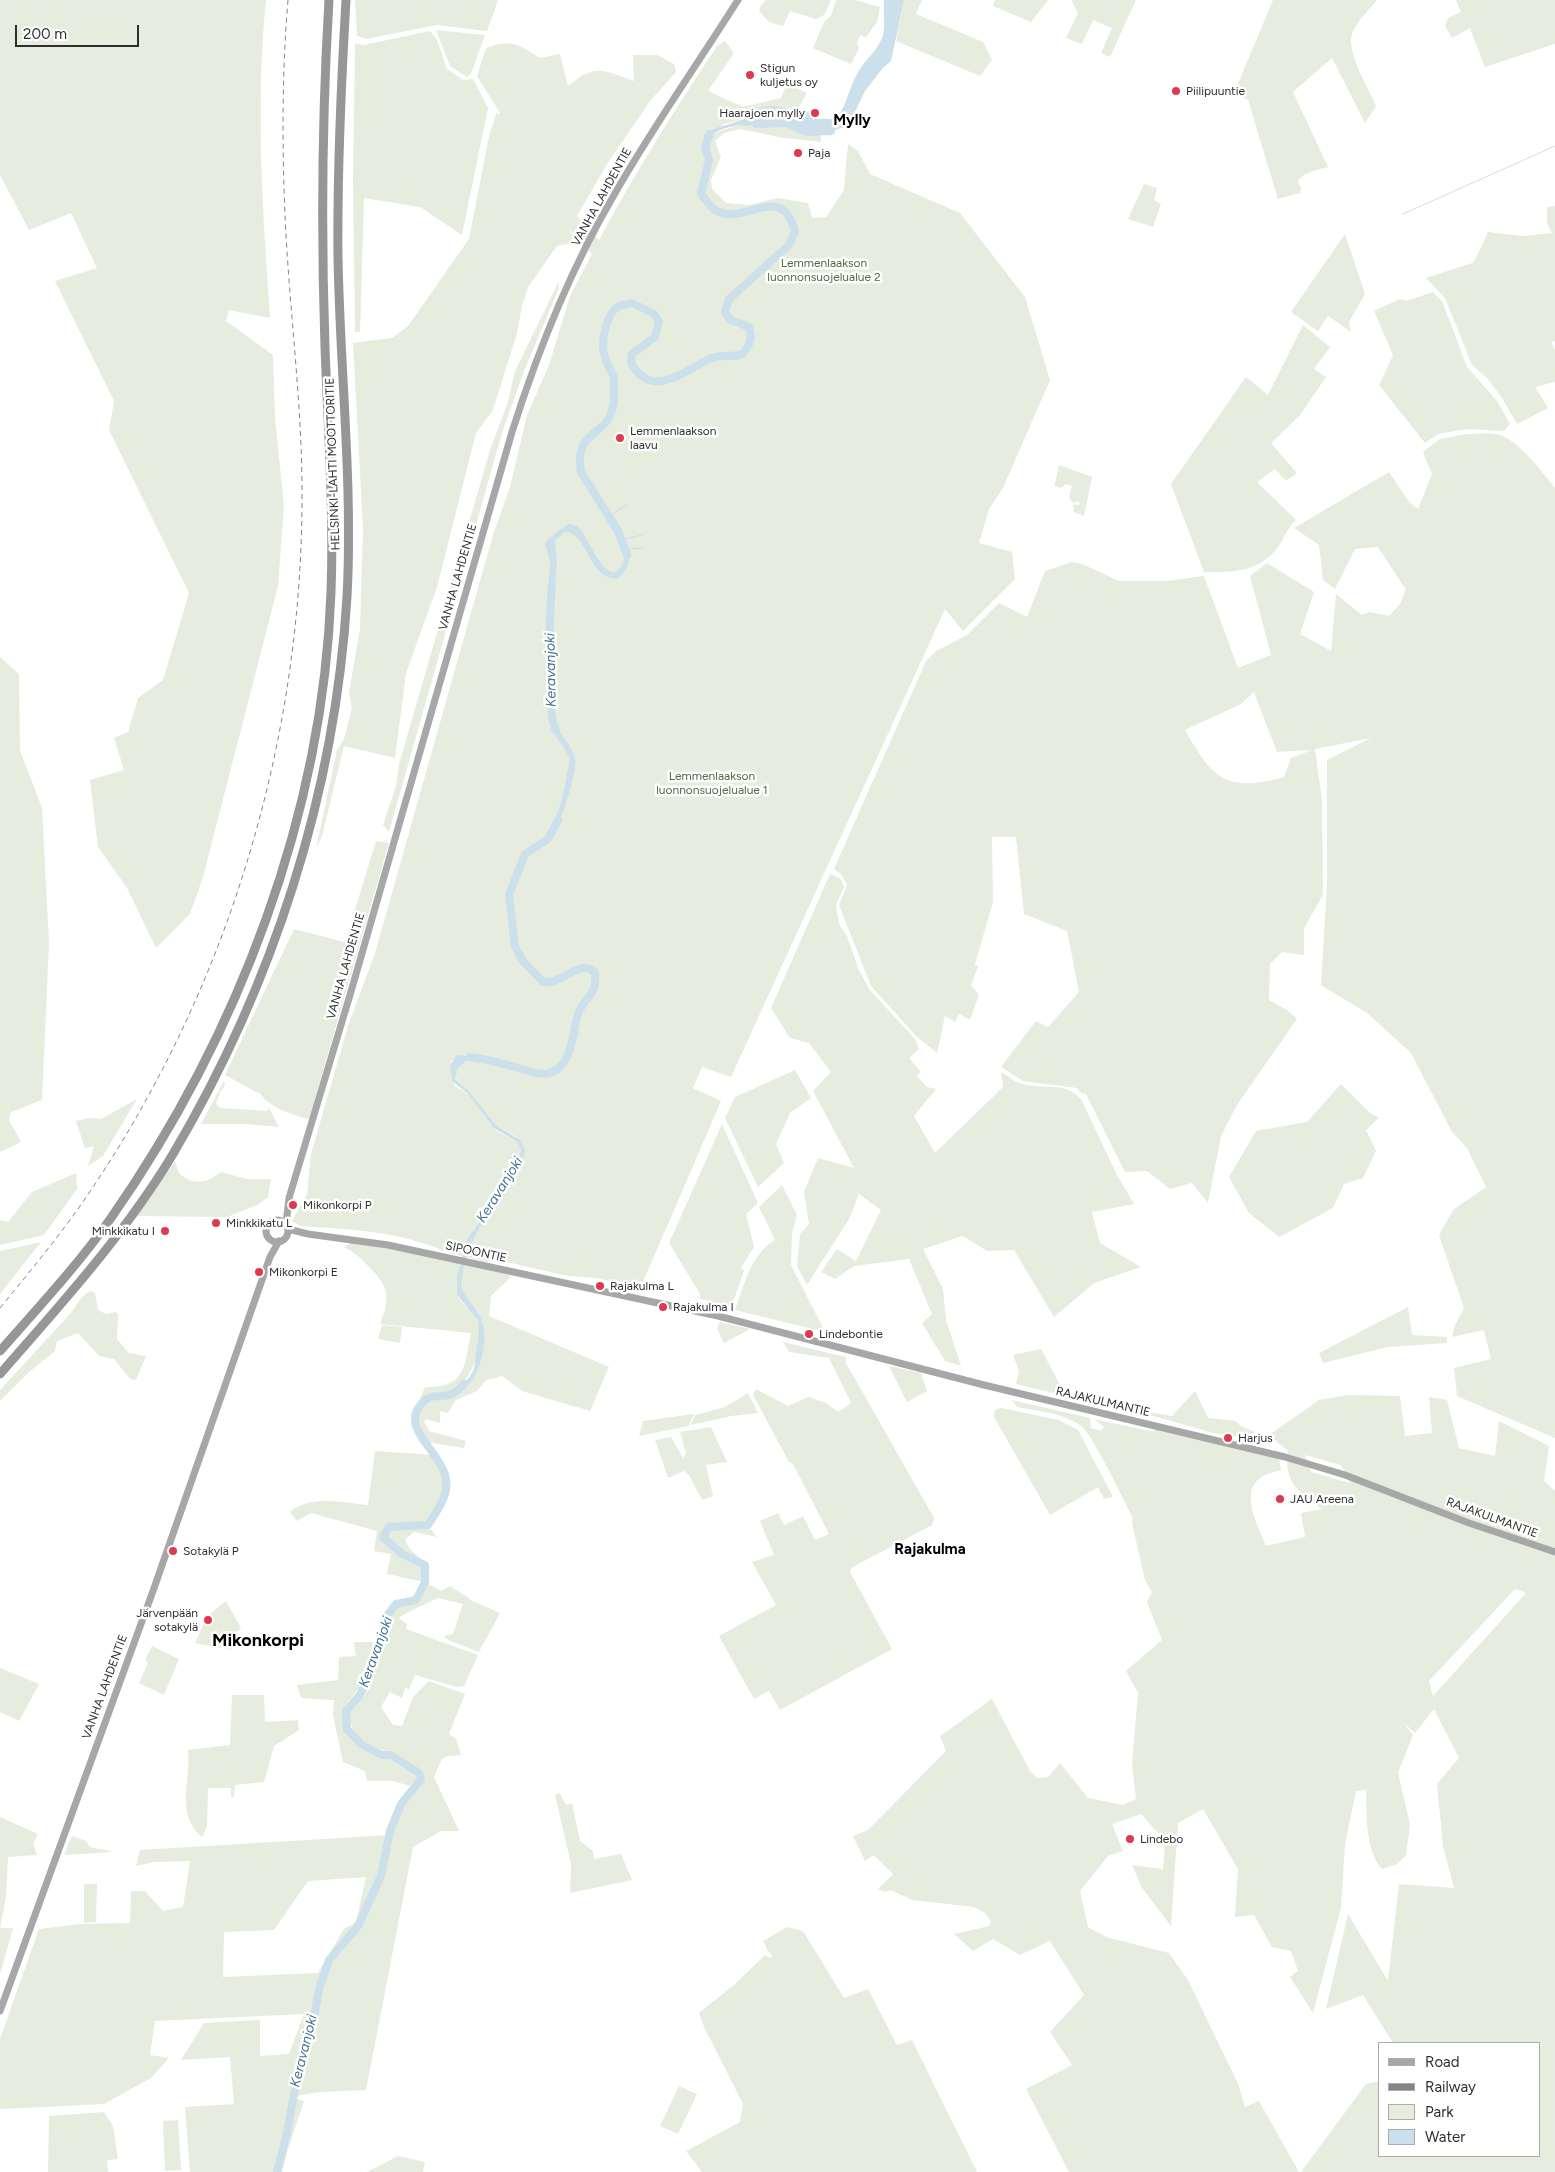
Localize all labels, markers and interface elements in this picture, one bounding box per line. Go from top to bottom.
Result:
scale bar [18,15,141,47]
text: 200 m [23,25,67,43]
place label: Stigun kuljetus oy [760,61,818,89]
marker: Stigun kuljetus oy [744,69,756,81]
place label: Piilipuuntie [1186,84,1245,98]
marker: Piilipuuntie [1170,85,1182,97]
place label: Haarajoen mylly [719,106,805,120]
marker: Haarajoen mylly [809,107,821,119]
district label: Mylly [833,112,871,130]
street label: VANHA LAHDENTIE [569,145,635,249]
place label: Paja [808,146,830,160]
marker: Paja [792,147,804,159]
park label: Lemmenlaakson luonnonsuojelualue 2 [767,256,881,284]
street label: HELSINKI-LAHTI MOOTTORITIE [323,377,343,551]
place label: Lemmenlaakson laavu [630,424,716,452]
marker: Lemmenlaakson laavu [614,432,626,444]
street label: VANHA LAHDENTIE [436,522,480,632]
water label: Keravanjoki [542,633,560,707]
park label: Lemmenlaakson luonnonsuojelualue 1 [656,769,768,797]
street label: VANHA LAHDENTIE [324,911,368,1021]
water label: Keravanjoki [473,1154,527,1226]
place label: Mikonkorpi P [303,1198,372,1212]
marker: Mikonkorpi P [287,1199,299,1211]
place label: Minkkikatu L [226,1216,292,1230]
marker: Minkkikatu L [210,1217,222,1229]
place label: Minkkikatu I [92,1224,155,1238]
marker: Minkkikatu I [159,1225,171,1237]
street label: SIPOONTIE [444,1238,508,1266]
place label: Mikonkorpi E [269,1265,338,1279]
marker: Mikonkorpi E [253,1266,265,1278]
place label: Rajakulma L [610,1279,674,1293]
marker: Rajakulma L [594,1280,606,1292]
place label: Rajakulma I [673,1300,734,1314]
marker: Rajakulma I [657,1301,669,1313]
place label: Lindebontie [819,1327,883,1341]
marker: Lindebontie [803,1328,815,1340]
street label: RAJAKULMANTIE [1054,1384,1152,1420]
place label: Harjus [1238,1431,1273,1445]
marker: Harjus [1222,1432,1234,1444]
place label: JAU Areena [1290,1492,1354,1506]
marker: JAU Areena [1274,1493,1286,1505]
street label: RAJAKULMANTIE [1444,1495,1540,1541]
district label: Rajakulma [894,1541,966,1559]
place label: Sotakylä P [183,1544,239,1558]
marker: Sotakylä P [167,1545,179,1557]
place label: Järvenpään sotakylä [136,1606,198,1634]
marker: Järvenpään sotakylä [202,1614,214,1626]
water label: Keravanjoki [355,1614,397,1690]
district label: Mikonkorpi [212,1630,304,1652]
street label: VANHA LAHDENTIE [79,1633,131,1741]
place label: Lindebo [1140,1832,1183,1846]
marker: Lindebo [1124,1833,1136,1845]
water label: Keravanjoki [287,2013,321,2089]
legend [1378,2042,1540,2157]
text: Road [1425,2053,1460,2071]
text: Railway [1425,2078,1476,2096]
text: Park [1425,2103,1454,2121]
text: Water [1425,2128,1465,2146]

